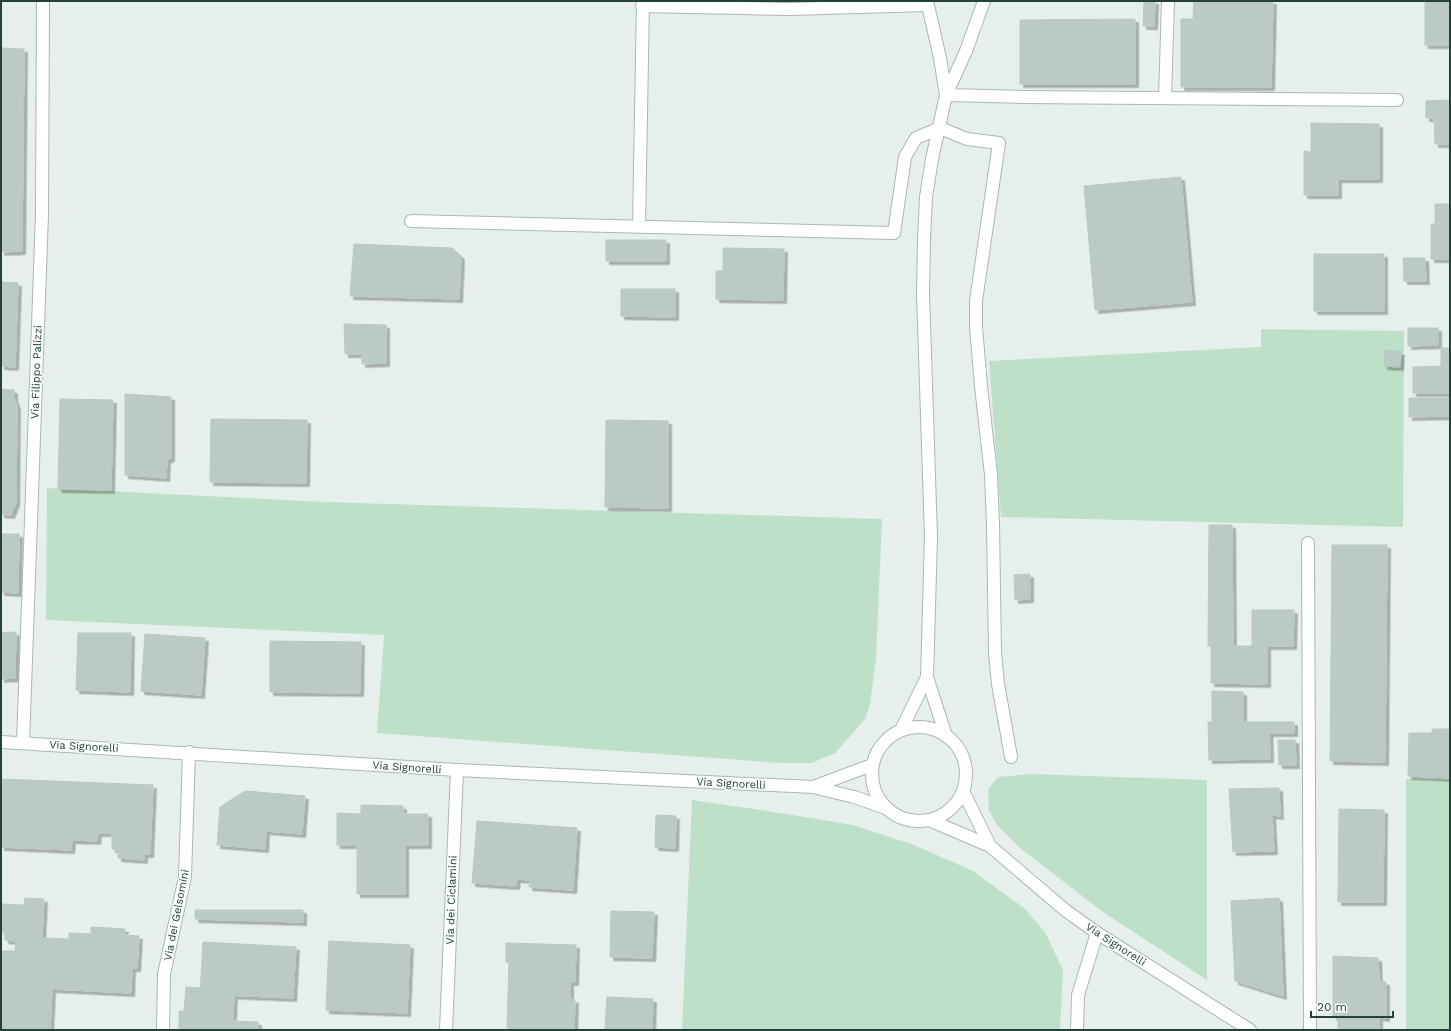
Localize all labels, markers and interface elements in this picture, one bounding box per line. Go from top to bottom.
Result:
street label: Via Filippo Palizzi [28,325,45,419]
street label: Via Signorelli [49,738,119,755]
street label: Via Signorelli [372,759,442,776]
street label: Via Signorelli [696,775,766,792]
street label: Via dei Ciclamini [443,855,460,945]
street label: Via dei Gelsomini [161,868,192,962]
street label: Via Signorelli [1083,920,1148,969]
scale bar [1311,993,1393,1019]
text: 20 m [1317,1000,1347,1014]

